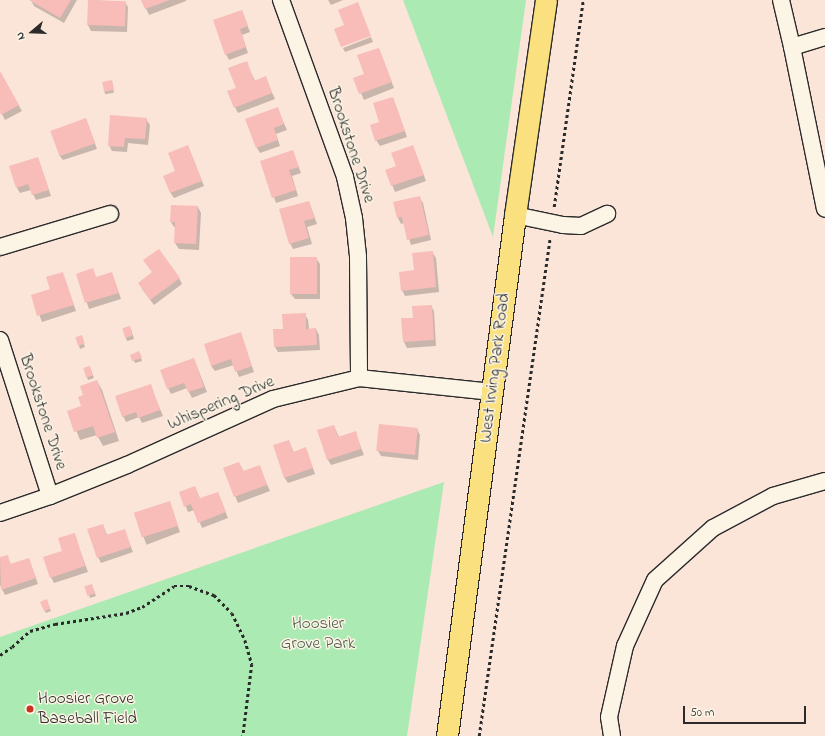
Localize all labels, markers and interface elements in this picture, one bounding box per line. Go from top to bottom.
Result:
north arrow [12,12,52,52]
text: N [12,30,29,42]
street label: Brookstone Drive [323,85,379,205]
street label: West Irving Park Road [476,292,514,444]
street label: Brookstone Drive [15,352,71,472]
street label: Whispering Drive [165,371,277,435]
park label: Hoosier Grove Park [281,614,355,654]
place label: Hoosier Grove Baseball Field [38,689,137,729]
scale bar [685,698,808,724]
marker: Hoosier Grove Baseball Field [25,704,35,714]
text: 50 m [690,704,714,722]

